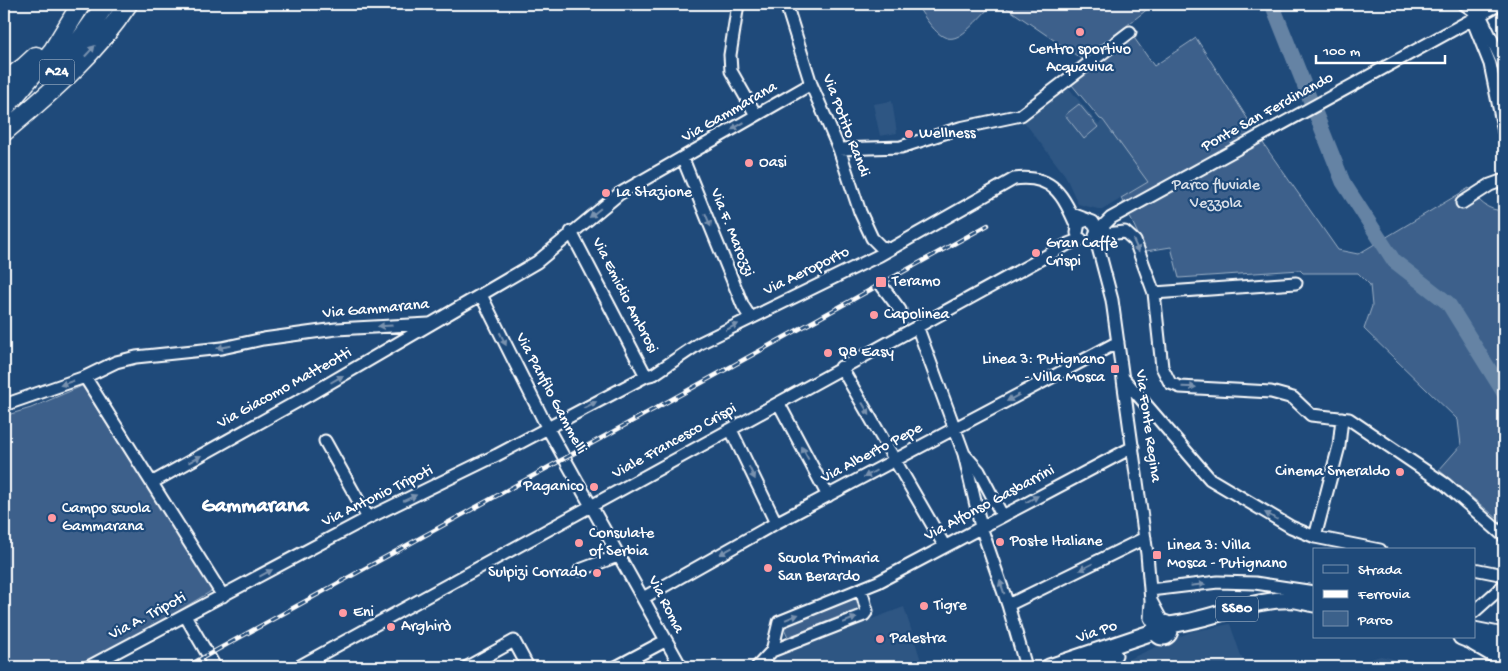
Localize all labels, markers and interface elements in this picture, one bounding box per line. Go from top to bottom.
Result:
marker: Centro sportivo Acquaviva [1074,26,1086,38]
scale bar [1316,32,1444,64]
place label: Centro sportivo Acquaviva [1029,41,1131,78]
text: 100 m [1322,43,1361,61]
one-way arrow [84,45,96,57]
road number: A24 [40,60,74,84]
street label: Ponte San Ferdinando [1198,69,1337,158]
street label: Via Potito Randi [816,71,873,180]
street label: Via Gammarana [678,78,782,148]
one-way arrow [732,121,745,130]
place label: Wellness [919,125,977,144]
marker: Wellness [903,128,915,140]
place label: Oasi [759,154,787,173]
marker: Oasi [743,157,755,169]
park label: Parco fluviale Vezzola [1171,177,1261,214]
place label: La Stazione [616,184,693,203]
street label: Via F. Marozzi [704,185,757,280]
marker: La Stazione [600,187,612,199]
one-way arrow [588,207,601,218]
one-way arrow [704,213,712,228]
street label: Via Emidio Ambrosi [586,234,661,357]
place label: Gran Caffè Crispi [1046,235,1118,272]
one-way arrow [1132,239,1140,253]
street label: Via Aeroporto [760,243,853,301]
marker: Gran Caffè Crispi [1030,247,1042,259]
place label: Teramo [891,273,941,292]
marker: Teramo [874,275,888,289]
street label: Via Gammarana [321,296,431,324]
place label: Capolinea [884,306,951,325]
marker: Capolinea [868,309,880,321]
one-way arrow [376,323,392,331]
one-way arrow [725,323,739,331]
street label: Via Panfilo Gammelli [509,329,590,458]
one-way arrow [499,332,507,346]
street label: Via Giacomo Matteotti [214,344,356,434]
one-way arrow [215,344,231,352]
place label: Q8 Easy [838,344,894,363]
marker: Q8 Easy [822,347,834,359]
place label: Linea 3: Putignano - Villa Mosca [982,351,1106,388]
marker: Linea 3: Putignano - Villa Mosca [1109,363,1121,375]
street label: Via Fonte Regina [1130,368,1164,485]
one-way arrow [329,375,344,383]
one-way arrow [59,379,74,387]
one-way arrow [1182,383,1198,391]
one-way arrow [1006,394,1021,402]
street label: Viale Francesco Crispi [609,400,741,485]
one-way arrow [583,401,597,409]
one-way arrow [861,403,870,416]
street label: Via Alberto Pepe [817,419,927,489]
one-way arrow [801,446,809,461]
one-way arrow [189,454,202,463]
street label: Via Antonio Tripoti [318,462,437,533]
street label: Via Alfonso Gasbarrini [921,462,1058,547]
place label: Cinema Smeraldo [1275,463,1390,482]
one-way arrow [748,466,756,481]
marker: Cinema Smeraldo [1394,466,1406,478]
one-way arrow [863,470,877,479]
place label: Paganico [522,478,584,497]
marker: Paganico [588,481,600,493]
one-way arrow [403,494,417,502]
district label: Gammarana [201,495,310,520]
one-way arrow [1025,495,1039,503]
place label: Campo scuola Gammarana [62,500,152,537]
marker: Campo scuola Gammarana [46,512,58,524]
one-way arrow [1264,512,1278,520]
place label: Consulate of Serbia [589,525,655,562]
place label: Poste Italiane [1009,533,1103,552]
marker: Poste Italiane [994,536,1006,548]
marker: Consulate of Serbia [573,537,585,549]
place label: Linea 3: Villa Mosca - Putignano [1167,537,1287,574]
one-way arrow [720,546,733,555]
legend [1313,548,1476,638]
marker: Linea 3: Villa Mosca - Putignano [1151,549,1163,561]
place label: Scuola Primaria San Berardo [778,550,880,587]
marker: Scuola Primaria San Berardo [762,562,774,574]
text: Strada [1358,562,1403,580]
one-way arrow [1078,563,1093,571]
place label: Sulpizi Corrado [488,564,587,583]
marker: Sulpizi Corrado [591,567,603,579]
one-way arrow [259,569,273,577]
street label: Via Roma [642,572,688,638]
one-way arrow [998,579,1006,594]
one-way arrow [1191,581,1207,589]
text: Ferrovia [1357,586,1411,604]
street label: Via A. Tripoti [105,589,190,646]
road number: SS80 [1216,596,1258,622]
place label: Tigre [933,597,967,616]
marker: Tigre [918,600,930,612]
place label: Eni [353,604,374,623]
marker: Eni [337,607,349,619]
text: Parco [1357,612,1393,630]
one-way arrow [785,613,800,621]
one-way arrow [843,616,858,624]
street label: Via Po [1073,617,1120,649]
place label: Arghirò [401,618,451,637]
marker: Arghirò [385,621,397,633]
place label: Palestra [889,630,948,649]
marker: Palestra [874,633,886,645]

